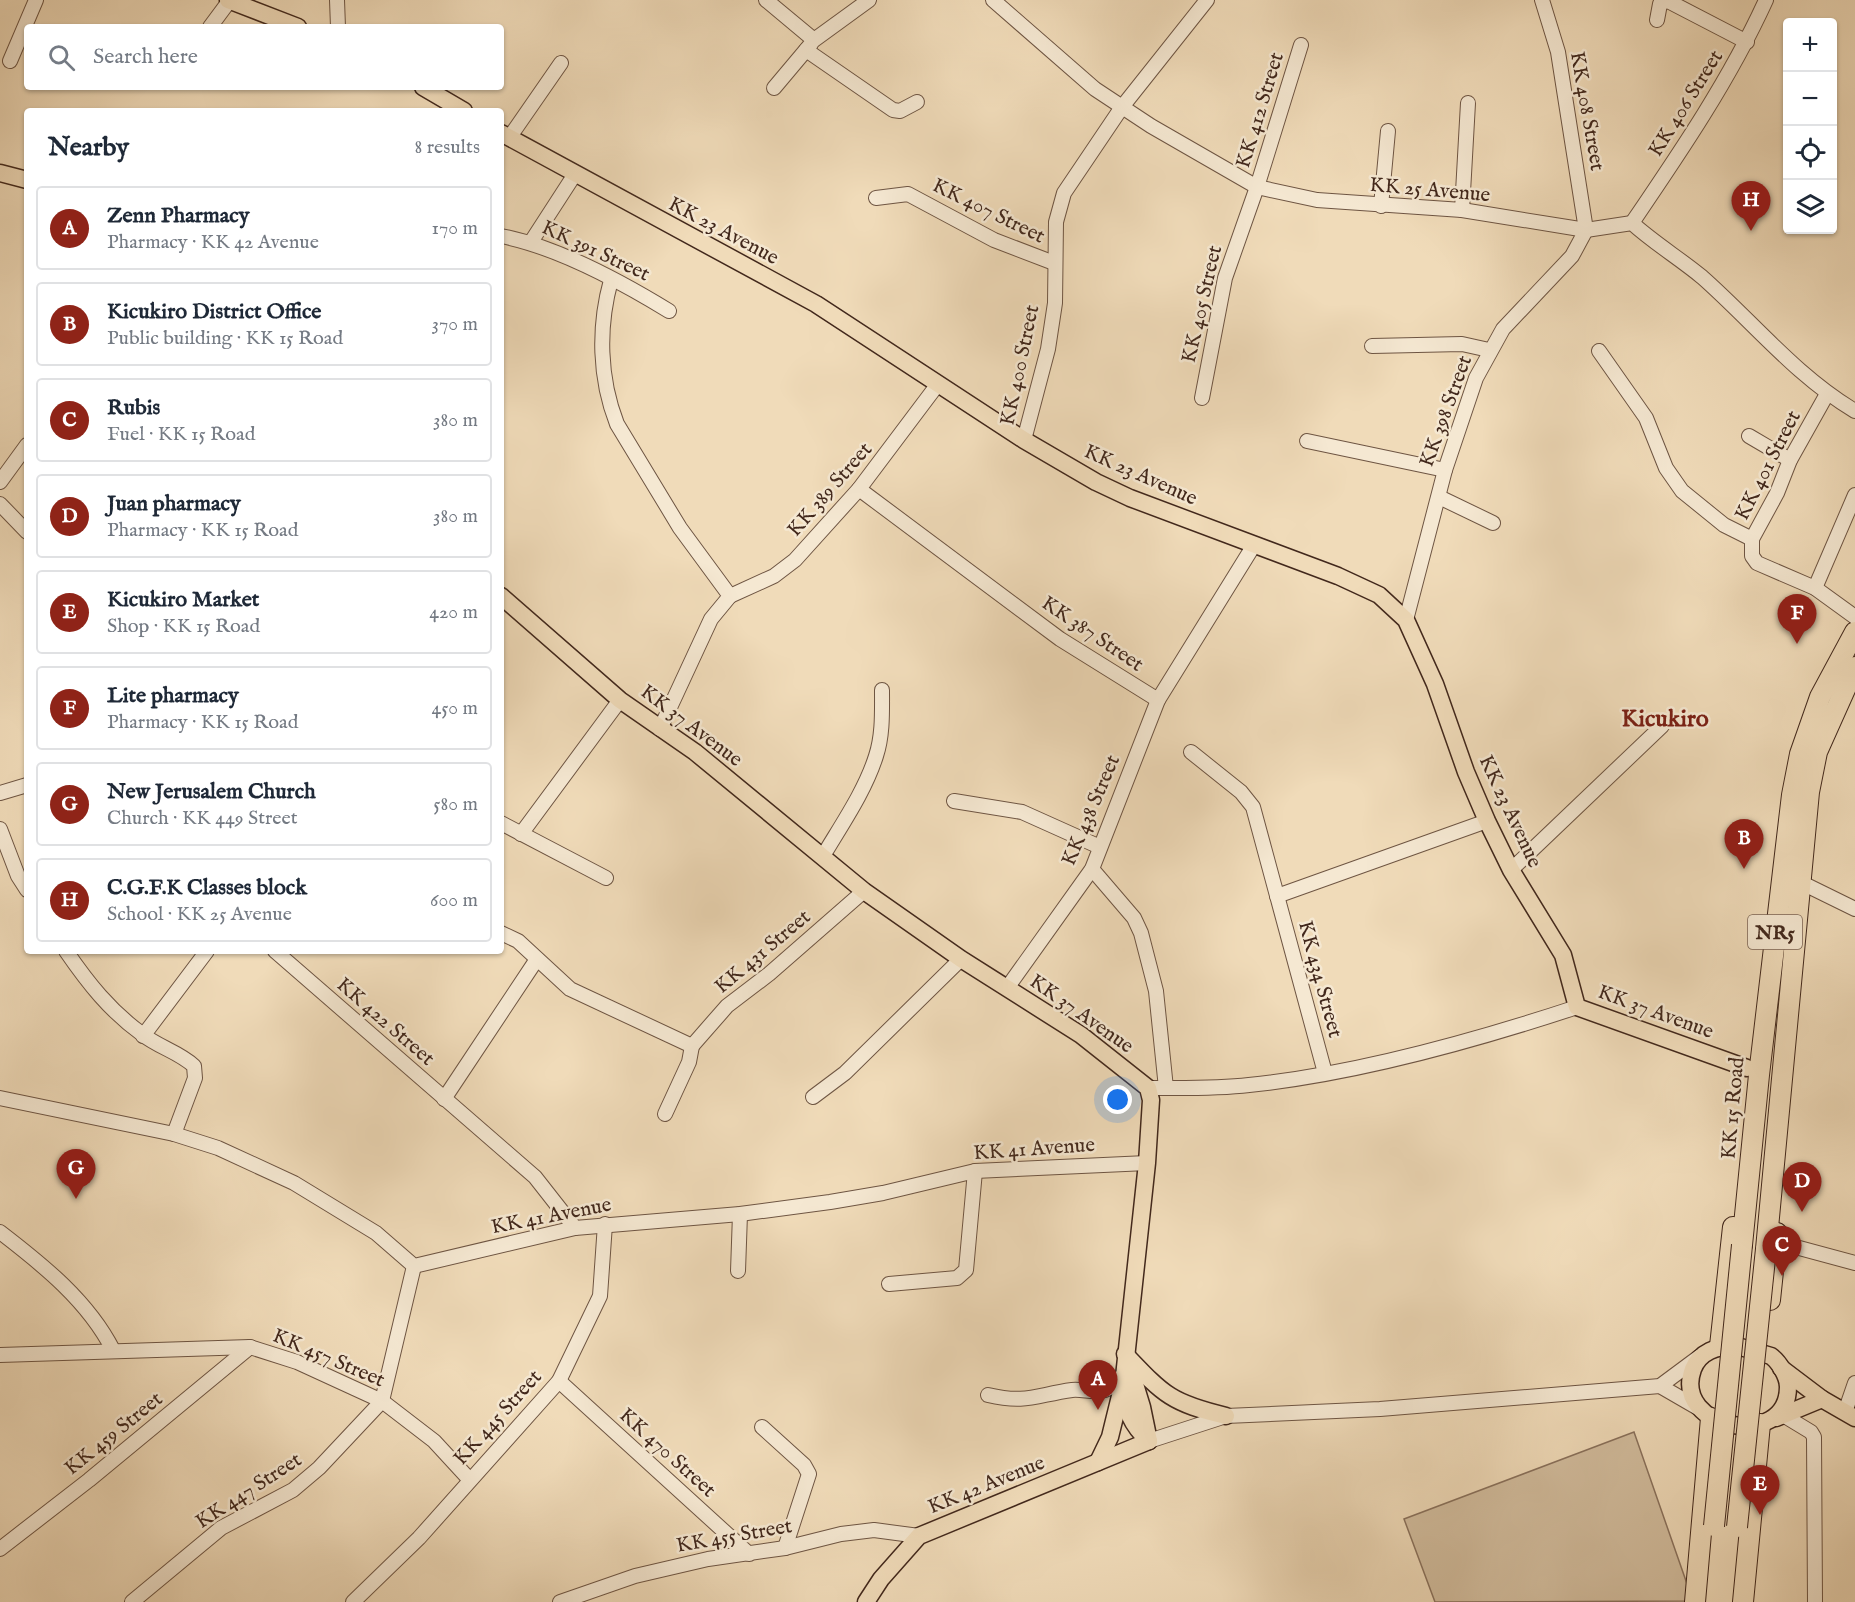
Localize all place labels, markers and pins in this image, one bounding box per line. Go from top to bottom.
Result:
pin: H [1732,182,1770,231]
pin: F [1778,594,1816,644]
pin: B [1724,820,1764,869]
pin: G [56,1150,96,1199]
pin: D [1782,1162,1822,1212]
pin: C [1762,1226,1802,1276]
pin: A [1078,1360,1118,1410]
pin: E [1740,1466,1780,1515]

